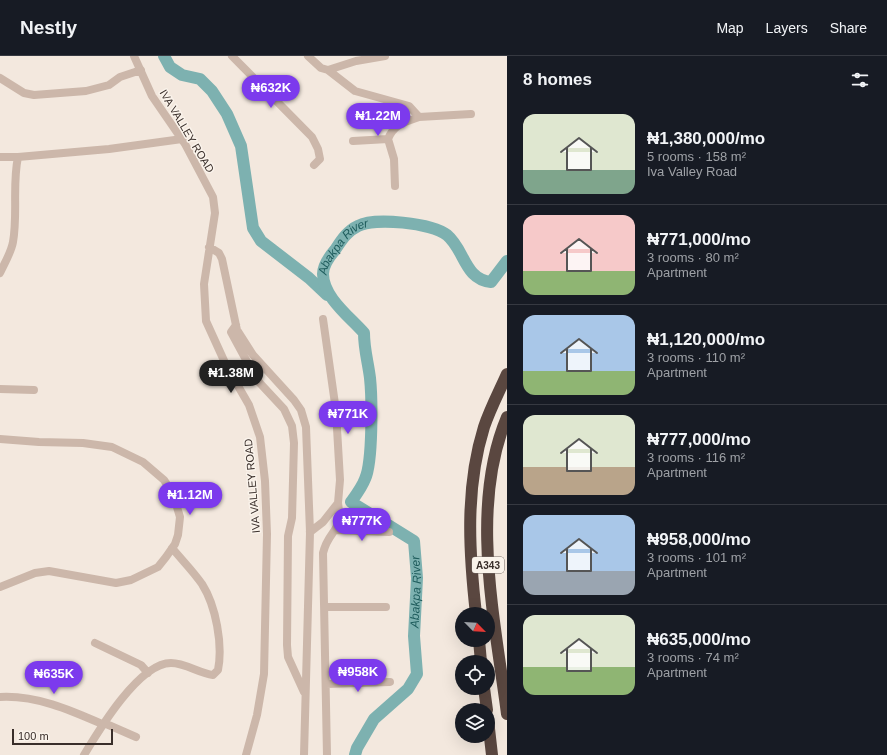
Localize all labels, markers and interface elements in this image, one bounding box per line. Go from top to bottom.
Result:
text: Nestly [20,17,77,38]
text: Map [716,20,744,36]
text: Layers [766,20,808,36]
text: Share [830,20,867,36]
icon: filters [849,69,871,91]
text: 8 homes [523,70,592,89]
pin: ₦632K [243,75,299,109]
text: ₦632K [251,80,291,95]
street label: IVA VALLEY ROAD [157,87,217,175]
pin: ₦1.22M [345,103,411,137]
text: ₦1.22M [355,108,401,123]
text: ₦1,380,000/mo [647,129,765,148]
icon: home [555,130,603,178]
text: 5 rooms · 158 m² [647,149,746,164]
text: Iva Valley Road [647,164,737,179]
water label: Abakpa River [316,216,370,277]
text: ₦771,000/mo [647,230,751,249]
icon: home [555,231,603,279]
text: 3 rooms · 80 m² [647,250,739,265]
text: Apartment [647,265,707,280]
text: ₦1,120,000/mo [647,330,765,349]
icon: home [555,331,603,379]
text: 3 rooms · 110 m² [647,350,745,365]
pin: ₦1.38M [198,360,264,394]
text: ₦1.38M [208,365,254,380]
text: Apartment [647,365,707,380]
pin: ₦771K [320,401,376,435]
text: ₦771K [328,406,368,421]
text: ₦777,000/mo [647,430,751,449]
icon: home [555,431,603,479]
street label: IVA VALLEY ROAD [242,438,262,534]
text: 3 rooms · 116 m² [647,450,745,465]
text: Apartment [647,465,707,480]
pin: ₦1.12M [157,482,223,516]
text: ₦1.12M [167,487,213,502]
pin: ₦777K [334,508,390,542]
text: ₦777K [342,513,382,528]
text: ₦958,000/mo [647,530,751,549]
icon: home [555,531,603,579]
text: 3 rooms · 101 m² [647,550,746,565]
water label: Abakpa River [407,554,424,629]
road number: A343 [472,557,504,573]
text: Apartment [647,565,707,580]
north arrow [455,607,495,647]
map controls [455,607,495,743]
text: ₦635,000/mo [647,630,751,649]
icon: home [555,631,603,679]
text: 3 rooms · 74 m² [647,650,739,665]
button: locate [455,655,495,695]
pin: ₦958K [330,659,386,693]
pin: ₦635K [26,661,82,695]
text: ₦958K [338,664,378,679]
text: Apartment [647,665,707,680]
text: ₦635K [34,666,74,681]
button: layers [455,703,495,743]
scale bar [12,727,113,746]
text: 100 m [18,730,49,742]

